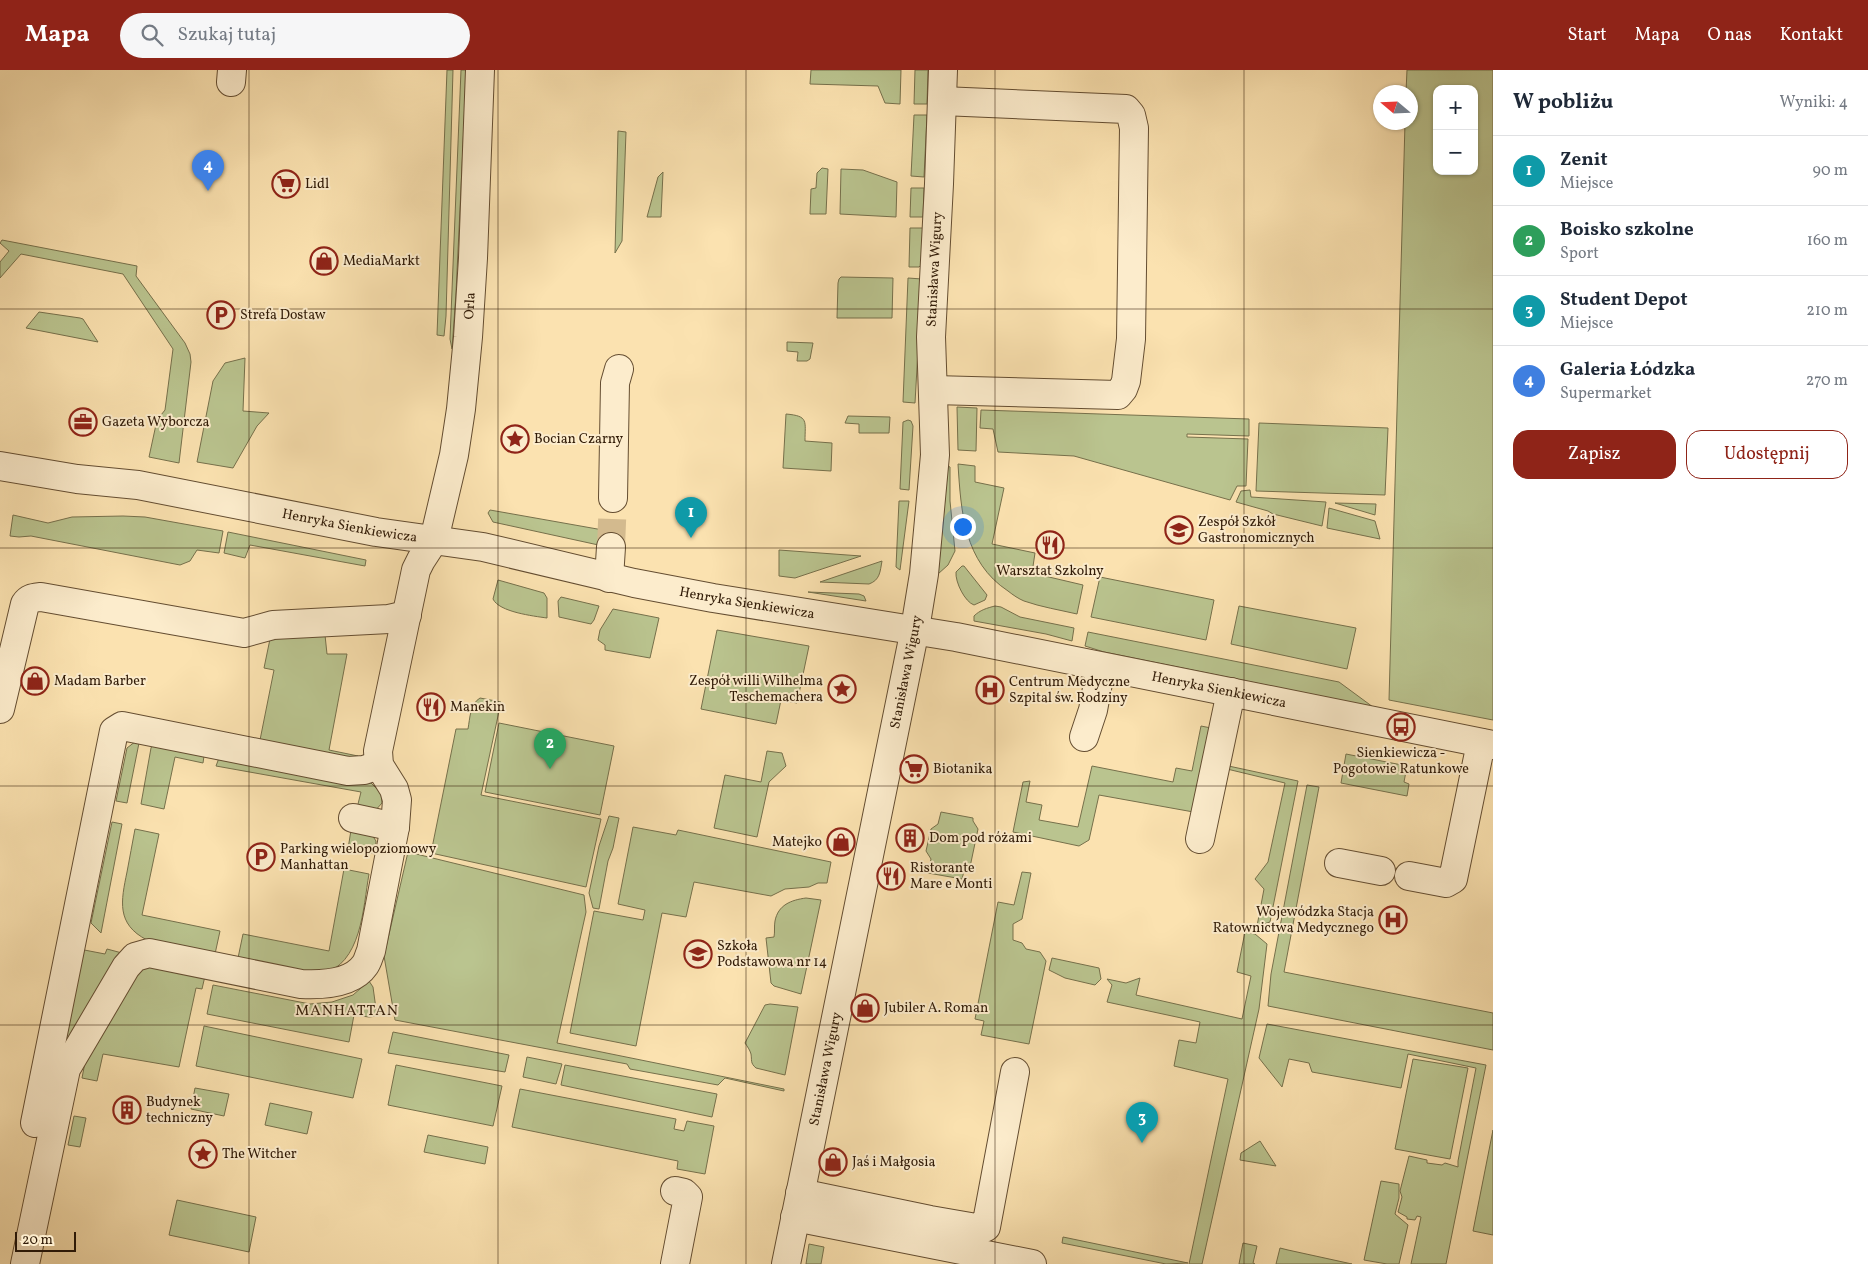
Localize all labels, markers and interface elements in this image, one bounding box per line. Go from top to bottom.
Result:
search box [120,13,470,58]
text: Mapa [25,18,90,52]
icon: search [138,21,166,49]
text: Szukaj tutaj [178,22,276,48]
text: Start [1568,23,1607,48]
text: Mapa [1635,23,1680,48]
text: O nas [1708,23,1752,48]
text: Kontakt [1780,23,1843,48]
north arrow [1373,85,1418,130]
map controls [1433,85,1478,175]
button: + [1433,85,1478,130]
text: W pobliżu [1513,88,1613,117]
text: Wyniki: 4 [1780,92,1848,114]
button: − [1433,130,1478,175]
text: Zenit [1560,147,1608,173]
pin: 4 [192,150,224,191]
text: 1 [1526,160,1532,182]
text: 90 m [1812,160,1848,182]
supermarket icon: Lidl [271,169,301,199]
text: Miejsce [1560,173,1613,195]
place label: Lidl [305,175,329,194]
street label: Stanisława Wigury [922,211,947,328]
text: Boisko szkolne [1560,217,1694,243]
text: 2 [1525,230,1533,252]
text: 160 m [1807,230,1848,252]
text: Sport [1560,243,1599,265]
shop icon: MediaMarkt [309,246,339,276]
place label: MediaMarkt [343,252,420,271]
text: Student Depot [1560,287,1688,313]
street label: Orla [460,292,480,320]
parking icon: Strefa Dostaw [206,300,236,330]
text: 3 [1525,300,1533,322]
text: 210 m [1806,300,1848,322]
place label: Strefa Dostaw [240,306,326,325]
text: Miejsce [1560,313,1613,335]
text: Galeria Łódzka [1560,357,1695,383]
text: 4 [1524,370,1534,392]
text: 270 m [1806,370,1848,392]
text: Supermarket [1560,383,1652,405]
office icon: Gazeta Wyborcza [68,407,98,437]
place label: Gazeta Wyborcza [102,413,209,432]
place icon: Bocian Czarny [500,424,530,454]
place label: Bocian Czarny [534,430,624,449]
button: Zapisz [1513,430,1676,479]
button: Udostępnij [1686,430,1848,479]
pin: 1 [675,497,707,538]
street label: Henryka Sienkiewicza [280,504,418,547]
place label: Zespół Szkół Gastronomicznych [1198,513,1315,548]
your location [950,514,976,540]
school or university icon: Zespół Szkół Gastronomicznych [1164,515,1194,545]
restaurant icon: Warsztat Szkolny [1035,530,1065,560]
place label: Warsztat Szkolny [996,562,1104,581]
street label: Henryka Sienkiewicza [678,582,816,624]
street label: Stanisława Wigury [885,613,927,731]
shop icon: Madam Barber [20,666,50,696]
street label: Henryka Sienkiewicza [1150,667,1288,713]
place label: Madam Barber [54,672,146,691]
place label: Zespół willi Wilhelma Teschemachera [689,672,823,707]
place label: Centrum Medyczne Szpital św. Rodziny [1009,673,1130,708]
place icon: Zespół willi Wilhelma Teschemachera [827,674,857,704]
hospital icon: Centrum Medyczne Szpital św. Rodziny [975,675,1005,705]
restaurant icon: Manekin [416,692,446,722]
place label: Manekin [450,698,505,717]
bus stop icon: Sienkiewicza - Pogotowie Ratunkowe [1386,712,1416,742]
pin: 2 [534,728,566,769]
place label: Sienkiewicza - Pogotowie Ratunkowe [1333,744,1469,779]
supermarket icon: Biotanika [899,754,929,784]
place label: Biotanika [933,760,992,779]
building icon: Dom pod różami [895,823,925,853]
shop icon: Matejko [826,827,856,857]
place label: Dom pod różami [929,829,1032,848]
place label: Matejko [772,833,822,852]
place label: Parking wielopoziomowy Manhattan [280,840,437,875]
parking icon: Parking wielopoziomowy Manhattan [246,842,276,872]
place label: Ristorante Mare e Monti [910,859,992,894]
restaurant icon: Ristorante Mare e Monti [876,861,906,891]
place label: Wojewódzka Stacja Ratownictwa Medycznego [1213,903,1374,938]
hospital icon: Wojewódzka Stacja Ratownictwa Medycznego [1378,905,1408,935]
place label: Szkoła Podstawowa nr 14 [717,937,827,972]
school or university icon: Szkoła Podstawowa nr 14 [683,939,713,969]
shop icon: Jubiler A. Roman [850,993,880,1023]
place label: Jubiler A. Roman [884,999,988,1018]
district label: MANHATTAN [295,1001,399,1022]
street label: Stanisława Wigury [805,1010,847,1127]
place label: Budynek techniczny [146,1093,213,1128]
building icon: Budynek techniczny [112,1095,142,1125]
pin: 3 [1126,1102,1158,1143]
place icon: The Witcher [188,1139,218,1169]
place label: The Witcher [222,1145,297,1164]
shop icon: Jaś i Małgosia [818,1147,848,1177]
place label: Jaś i Małgosia [852,1153,935,1172]
scale bar [15,1229,76,1252]
text: 20 m [22,1231,53,1250]

